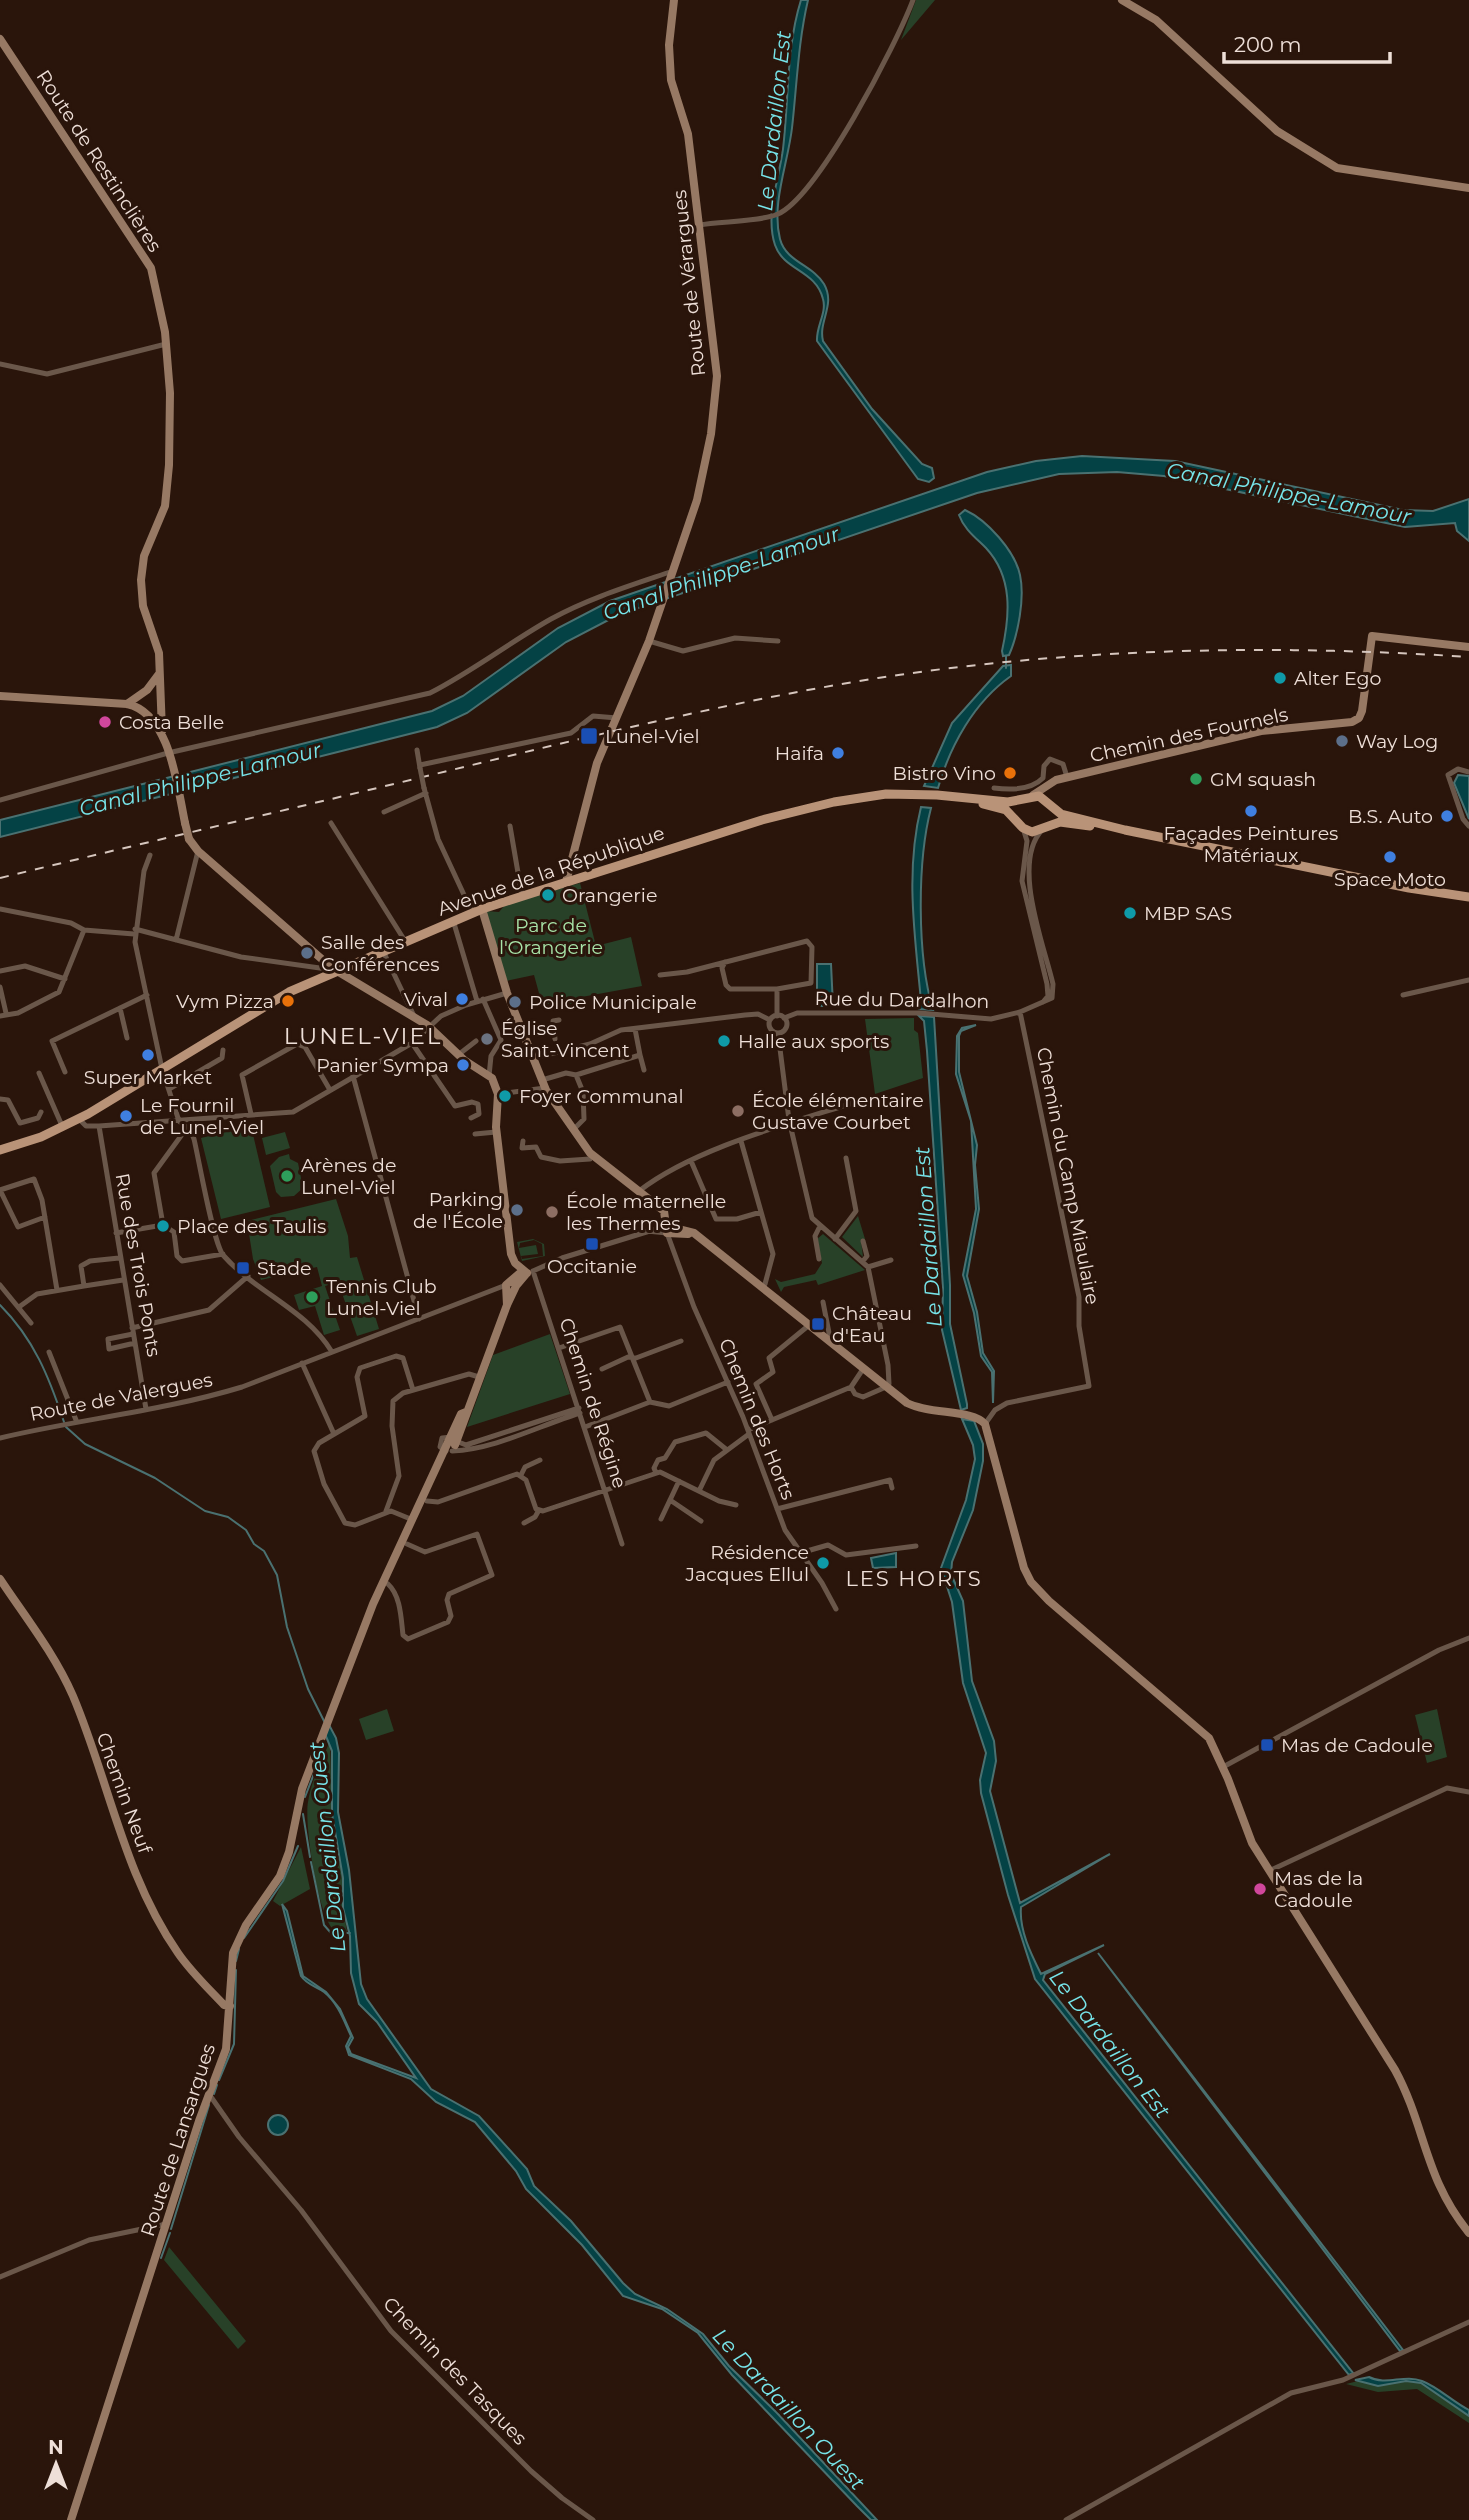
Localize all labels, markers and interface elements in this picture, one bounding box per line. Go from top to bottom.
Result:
scale bar [1224,21,1390,65]
water label: Le Dardaillon Est [752,29,796,212]
text: 200 m [1234,32,1301,57]
street label: Route de Restinclières [32,66,166,256]
street label: Route de Vérargues [668,189,710,377]
water label: Canal Philippe-Lamour [1165,457,1414,529]
water label: Canal Philippe-Lamour [599,521,843,625]
place label: Alter Ego [1294,667,1382,690]
marker: Alter Ego [1272,670,1288,686]
street label: Chemin des Fournels [1088,703,1290,767]
place label: Costa Belle [119,711,224,734]
marker: Costa Belle [97,714,113,730]
place label: Lunel-Viel [605,725,700,748]
marker: Lunel-Viel [579,726,599,746]
place label: Way Log [1356,730,1438,753]
marker: Way Log [1334,733,1350,749]
water label: Canal Philippe-Lamour [76,737,324,821]
place label: Haifa [775,742,824,765]
marker: Haifa [830,745,846,761]
place label: Bistro Vino [893,762,996,785]
marker: Bistro Vino [1002,765,1018,781]
place label: GM squash [1210,768,1316,791]
marker: GM squash [1188,771,1204,787]
marker: Façades Peintures Matériaux [1243,803,1259,819]
place label: B.S. Auto [1348,805,1433,828]
marker: B.S. Auto [1439,808,1455,824]
street label: Avenue de la République [435,821,667,921]
place label: Façades Peintures Matériaux [1164,822,1338,867]
marker: Space Moto [1382,849,1398,865]
place label: Space Moto [1334,868,1446,891]
place label: Orangerie [562,884,657,907]
marker: Orangerie [540,887,556,903]
place label: MBP SAS [1144,902,1232,925]
marker: MBP SAS [1122,905,1138,921]
park label: Parc de l'Orangerie [499,914,603,959]
place label: Salle des Conférences [321,931,440,976]
marker: Salle des Conférences [299,945,315,961]
street label: Rue du Dardalhon [814,987,990,1013]
place label: Vival [404,988,448,1011]
place label: Vym Pizza [176,990,274,1013]
marker: Vival [454,991,470,1007]
place label: Police Municipale [529,991,697,1014]
marker: Vym Pizza [280,993,296,1009]
marker: Police Municipale [507,994,523,1010]
place label: Église Saint-Vincent [501,1017,630,1062]
district label: LUNEL-VIEL [284,1022,442,1050]
place label: Halle aux sports [738,1030,889,1053]
marker: Église Saint-Vincent [479,1031,495,1047]
marker: Halle aux sports [716,1033,732,1049]
street label: Chemin du Camp Miaulaire [1032,1045,1104,1307]
marker: Super Market [140,1047,156,1063]
place label: Panier Sympa [316,1054,449,1077]
marker: Panier Sympa [455,1057,471,1073]
place label: Super Market [84,1066,212,1089]
place label: Foyer Communal [519,1085,684,1108]
marker: Foyer Communal [497,1088,513,1104]
place label: École élémentaire Gustave Courbet [752,1089,924,1134]
place label: Le Fournil de Lunel-Viel [140,1094,264,1139]
marker: École élémentaire Gustave Courbet [730,1103,746,1119]
marker: Le Fournil de Lunel-Viel [118,1108,134,1124]
water label: Le Dardaillon Est [909,1145,947,1328]
place label: Arènes de Lunel-Viel [301,1154,396,1199]
marker: Arènes de Lunel-Viel [279,1168,295,1184]
street label: Rue des Trois Ponts [111,1171,165,1359]
place label: Parking de l'École [413,1188,503,1233]
place label: École maternelle les Thermes [566,1190,726,1235]
marker: Parking de l'École [509,1202,525,1218]
marker: École maternelle les Thermes [544,1204,560,1220]
place label: Place des Taulis [177,1215,326,1238]
marker: Place des Taulis [155,1218,171,1234]
marker: Occitanie [584,1236,600,1252]
place label: Occitanie [547,1255,637,1278]
place label: Stade [257,1257,312,1280]
marker: Stade [235,1260,251,1276]
place label: Tennis Club Lunel-Viel [326,1275,437,1320]
marker: Tennis Club Lunel-Viel [304,1289,320,1305]
place label: Château d'Eau [832,1302,912,1347]
street label: Chemin de Régine [555,1315,631,1491]
marker: Château d'Eau [810,1316,826,1332]
street label: Chemin des Horts [714,1335,800,1503]
street label: Route de Valergues [28,1368,214,1426]
place label: Résidence Jacques Ellul [685,1541,809,1586]
marker: Résidence Jacques Ellul [815,1555,831,1571]
district label: LES HORTS [845,1566,983,1591]
street label: Chemin Neuf [91,1729,157,1858]
place label: Mas de Cadoule [1281,1734,1433,1757]
marker: Mas de Cadoule [1259,1737,1275,1753]
water label: Le Dardaillon Ouest [303,1740,350,1954]
place label: Mas de la Cadoule [1274,1867,1363,1912]
marker: Mas de la Cadoule [1252,1881,1268,1897]
water label: Le Dardaillon Est [1044,1965,1176,2123]
street label: Route de Lansargues [136,2041,220,2239]
street label: Chemin des Tasques [378,2292,532,2450]
water label: Le Dardaillon Ouest [708,2323,871,2495]
north arrow [21,2429,91,2499]
text: N [48,2436,64,2459]

